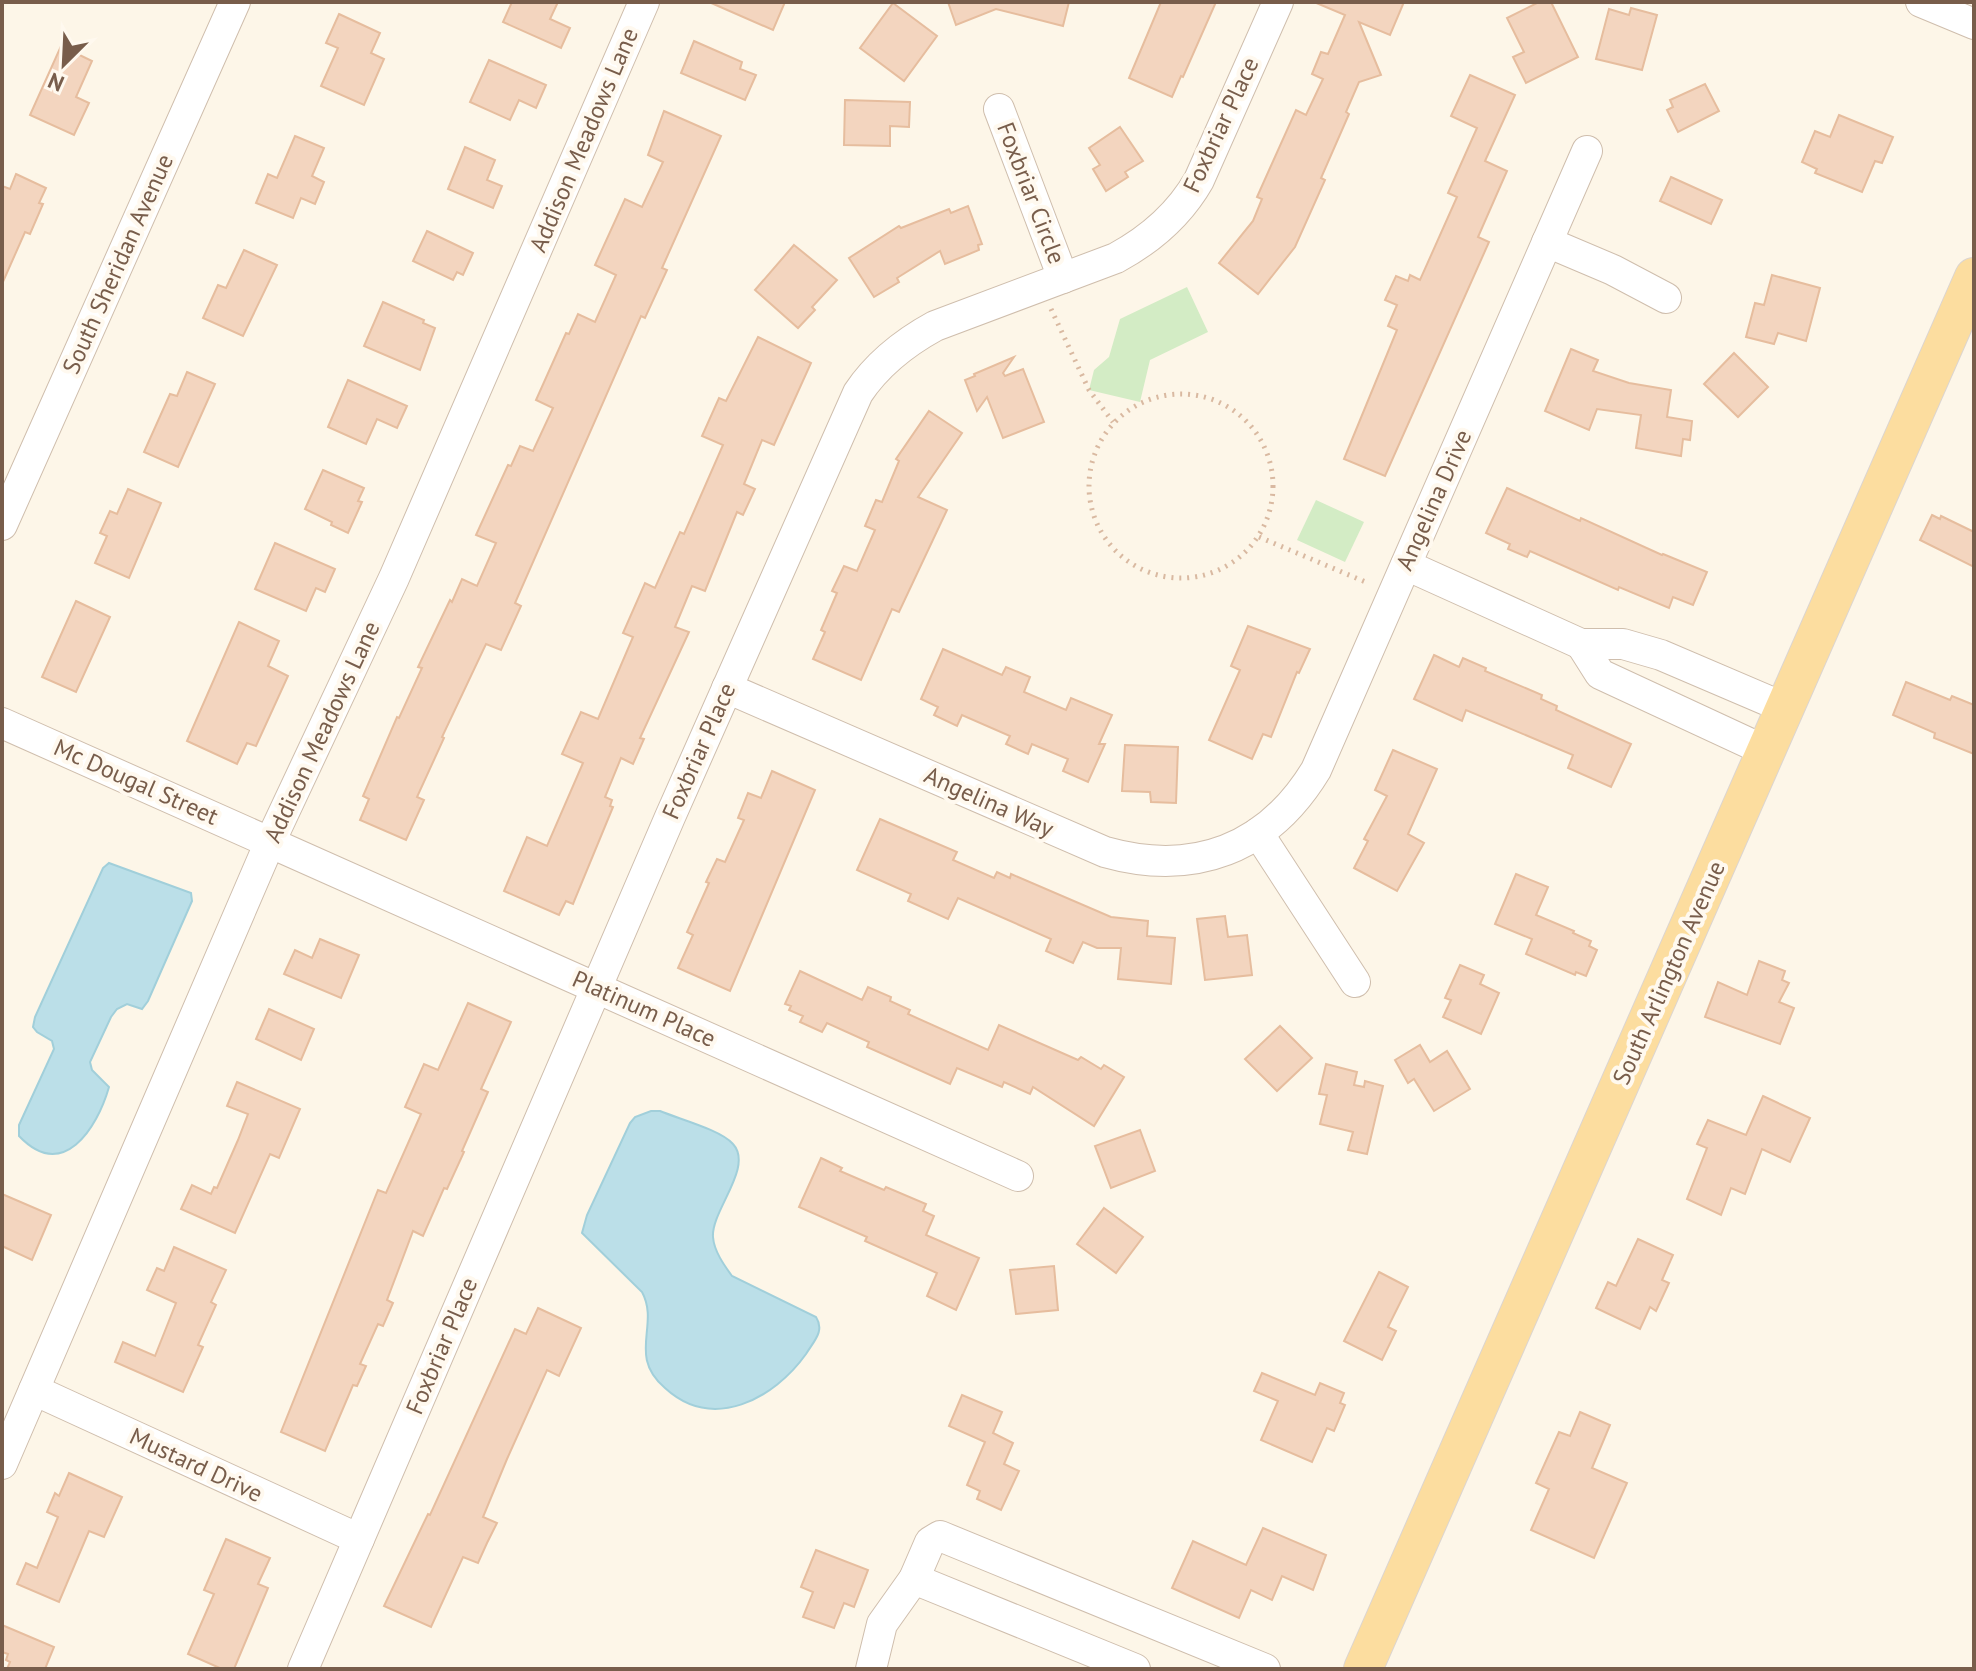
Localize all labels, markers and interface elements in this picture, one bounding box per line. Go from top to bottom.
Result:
street label: Addison Meadows Lane [522,23,645,257]
north arrow [24,24,104,104]
street label: Foxbriar Place [1176,52,1265,197]
text: N [44,67,68,98]
street label: Foxbriar Circle [990,118,1073,268]
street label: South Sheridan Avenue [55,149,180,379]
street label: Angelina Drive [1389,425,1478,575]
street label: Addison Meadows Lane [257,616,386,847]
street label: Foxbriar Place [655,678,742,824]
street label: Mc Dougal Street [49,731,223,832]
street label: Angelina Way [920,759,1059,844]
street label: South Arlington Avenue [1605,856,1732,1089]
street label: Platinum Place [568,963,721,1054]
street label: Foxbriar Place [399,1273,484,1419]
street label: Mustard Drive [125,1420,268,1509]

